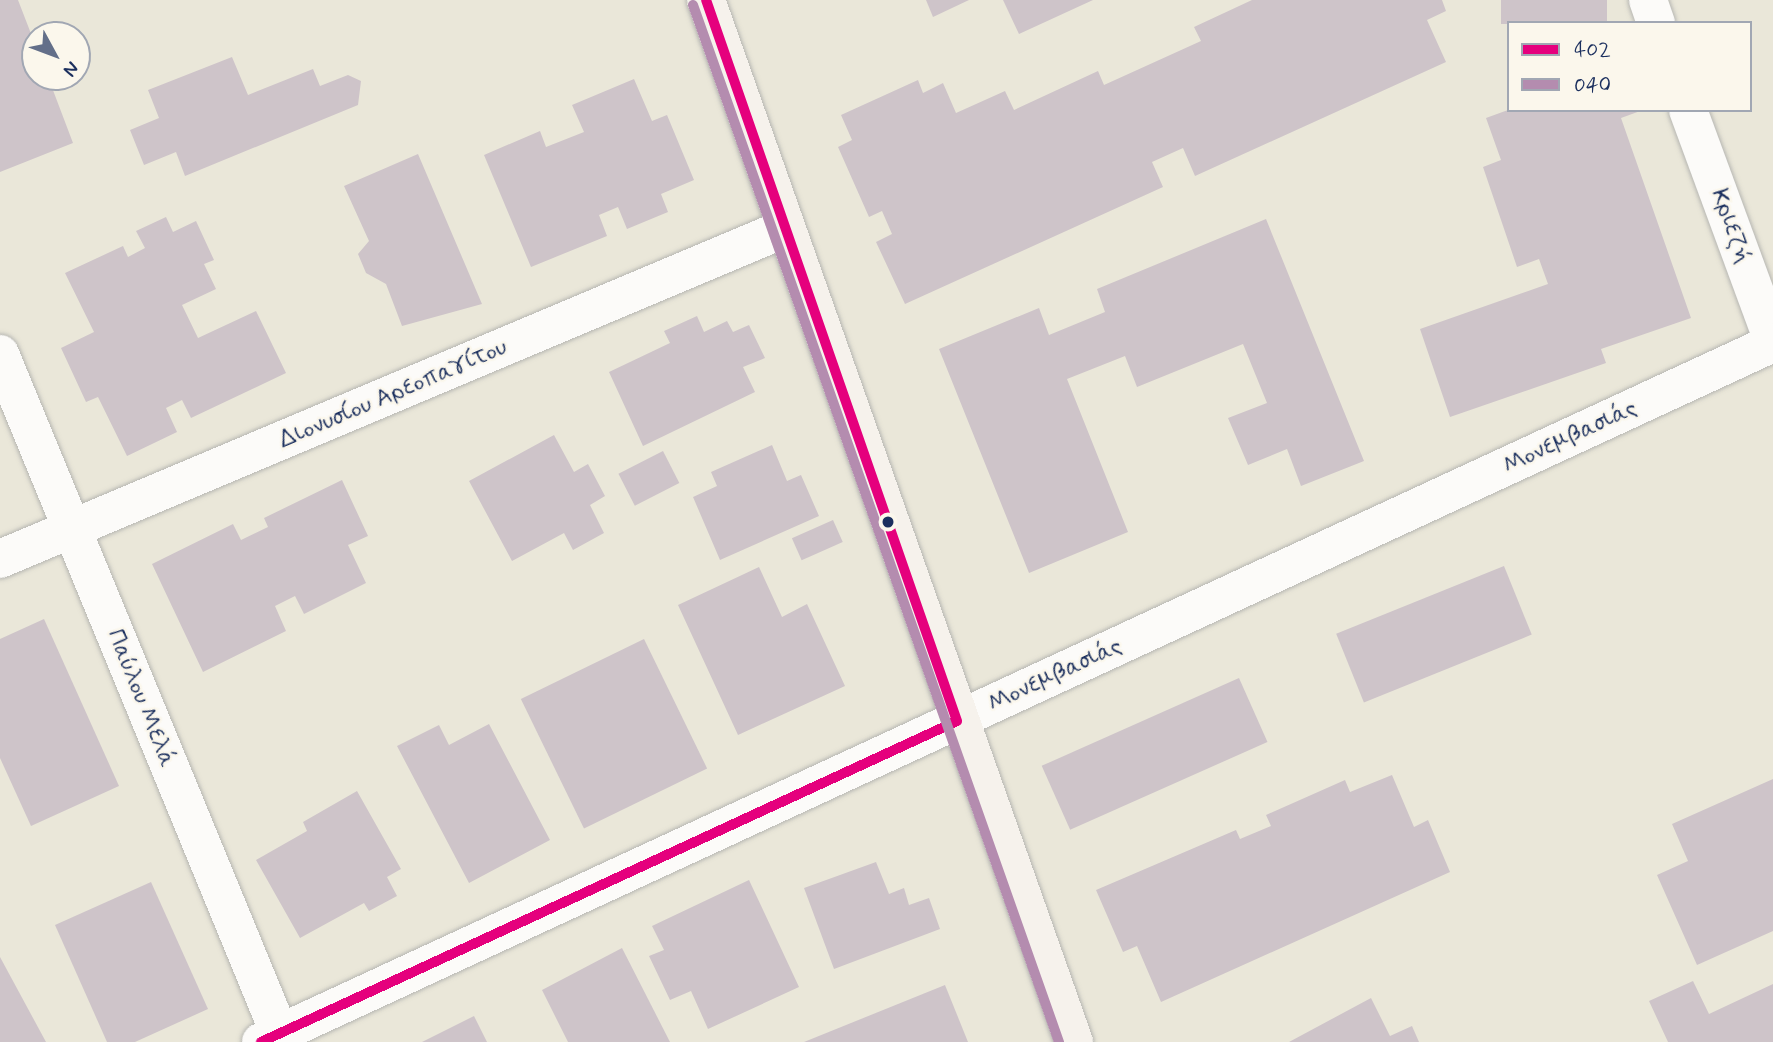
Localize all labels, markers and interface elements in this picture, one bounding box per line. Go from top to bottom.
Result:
north arrow [21,21,91,91]
legend [1507,21,1752,112]
text: 402 [1574,36,1611,64]
text: N [57,56,84,82]
text: 040 [1574,71,1611,99]
street label: Κριεζή [1704,185,1758,267]
street label: Διονυσίου Αρεοπαγίτου [275,333,511,455]
street label: Μονεμβασιάς [1499,394,1641,480]
unlabelled marker [881,515,895,529]
street label: Παύλου Μελά [100,625,182,771]
street label: Μονεμβασιάς [984,632,1126,718]

